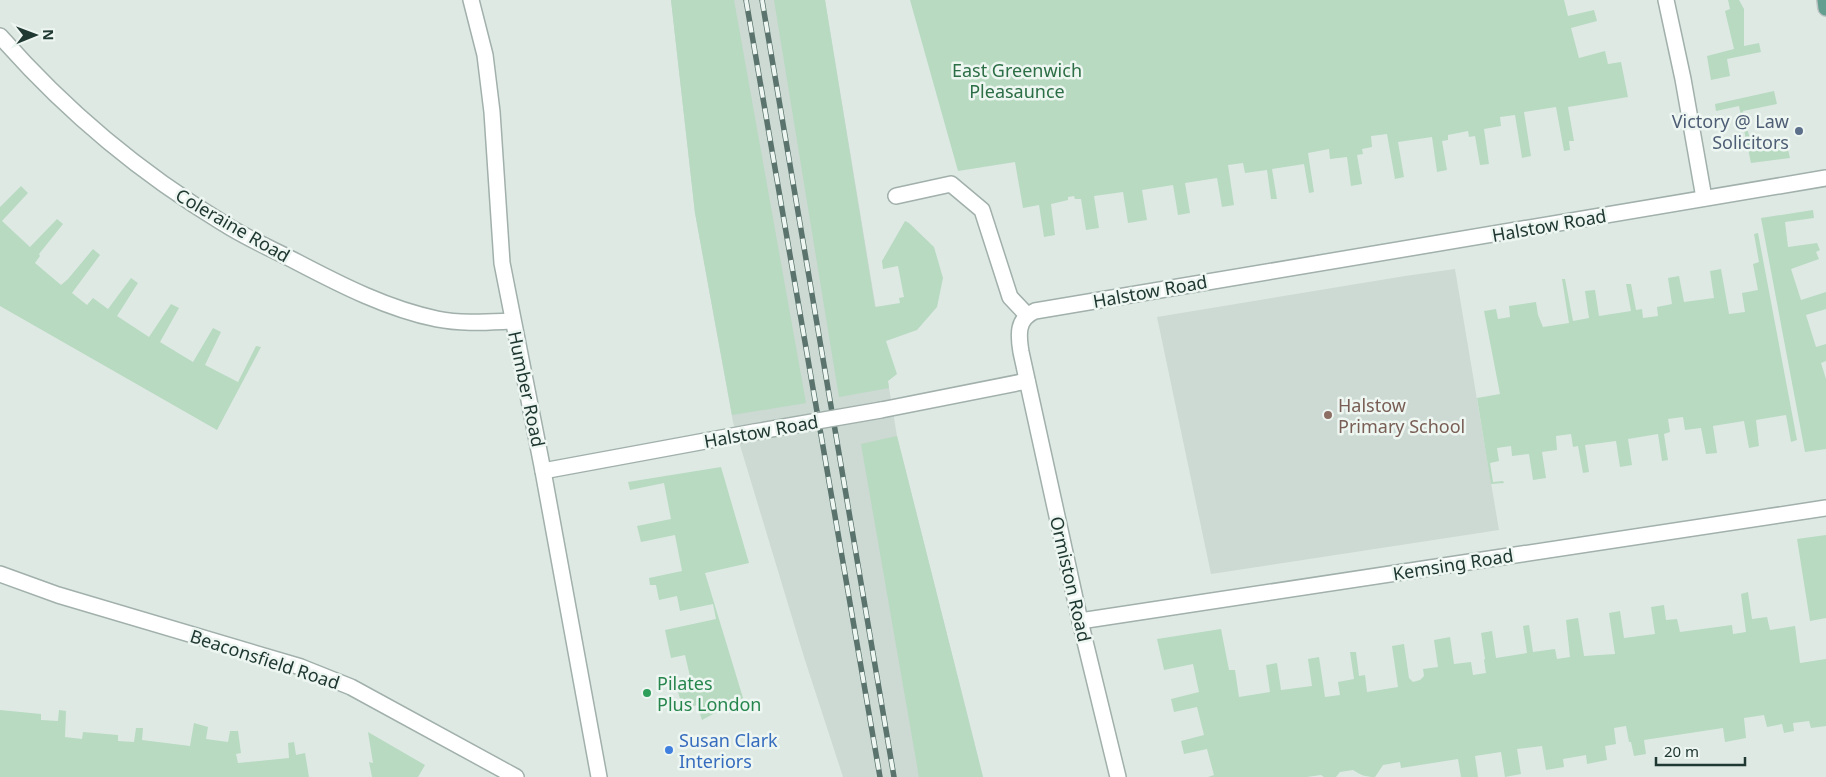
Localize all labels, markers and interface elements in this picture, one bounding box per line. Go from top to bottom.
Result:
north arrow [10,10,60,60]
text: N [39,29,58,41]
park label: East Greenwich Pleasaunce [952,58,1082,103]
place label: Victory @ Law Solicitors [1672,109,1789,154]
marker: Victory @ Law Solicitors [1793,125,1805,137]
street label: Coleraine Road [172,183,294,267]
street label: Halstow Road [1490,203,1608,247]
street label: Halstow Road [1091,269,1209,313]
street label: Humber Road [503,329,551,449]
place label: Halstow Primary School [1338,393,1465,438]
street label: Halstow Road [702,409,820,453]
marker: Halstow Primary School [1322,409,1334,421]
street label: Ormiston Road [1045,514,1097,644]
street label: Kemsing Road [1391,543,1515,585]
street label: Beaconsfield Road [187,624,343,694]
place label: Pilates Plus London [657,671,762,716]
marker: Pilates Plus London [641,687,653,699]
place label: Susan Clark Interiors [679,728,778,773]
scale bar [1656,734,1745,766]
text: 20 m [1664,741,1699,761]
marker: Susan Clark Interiors [663,744,675,756]

